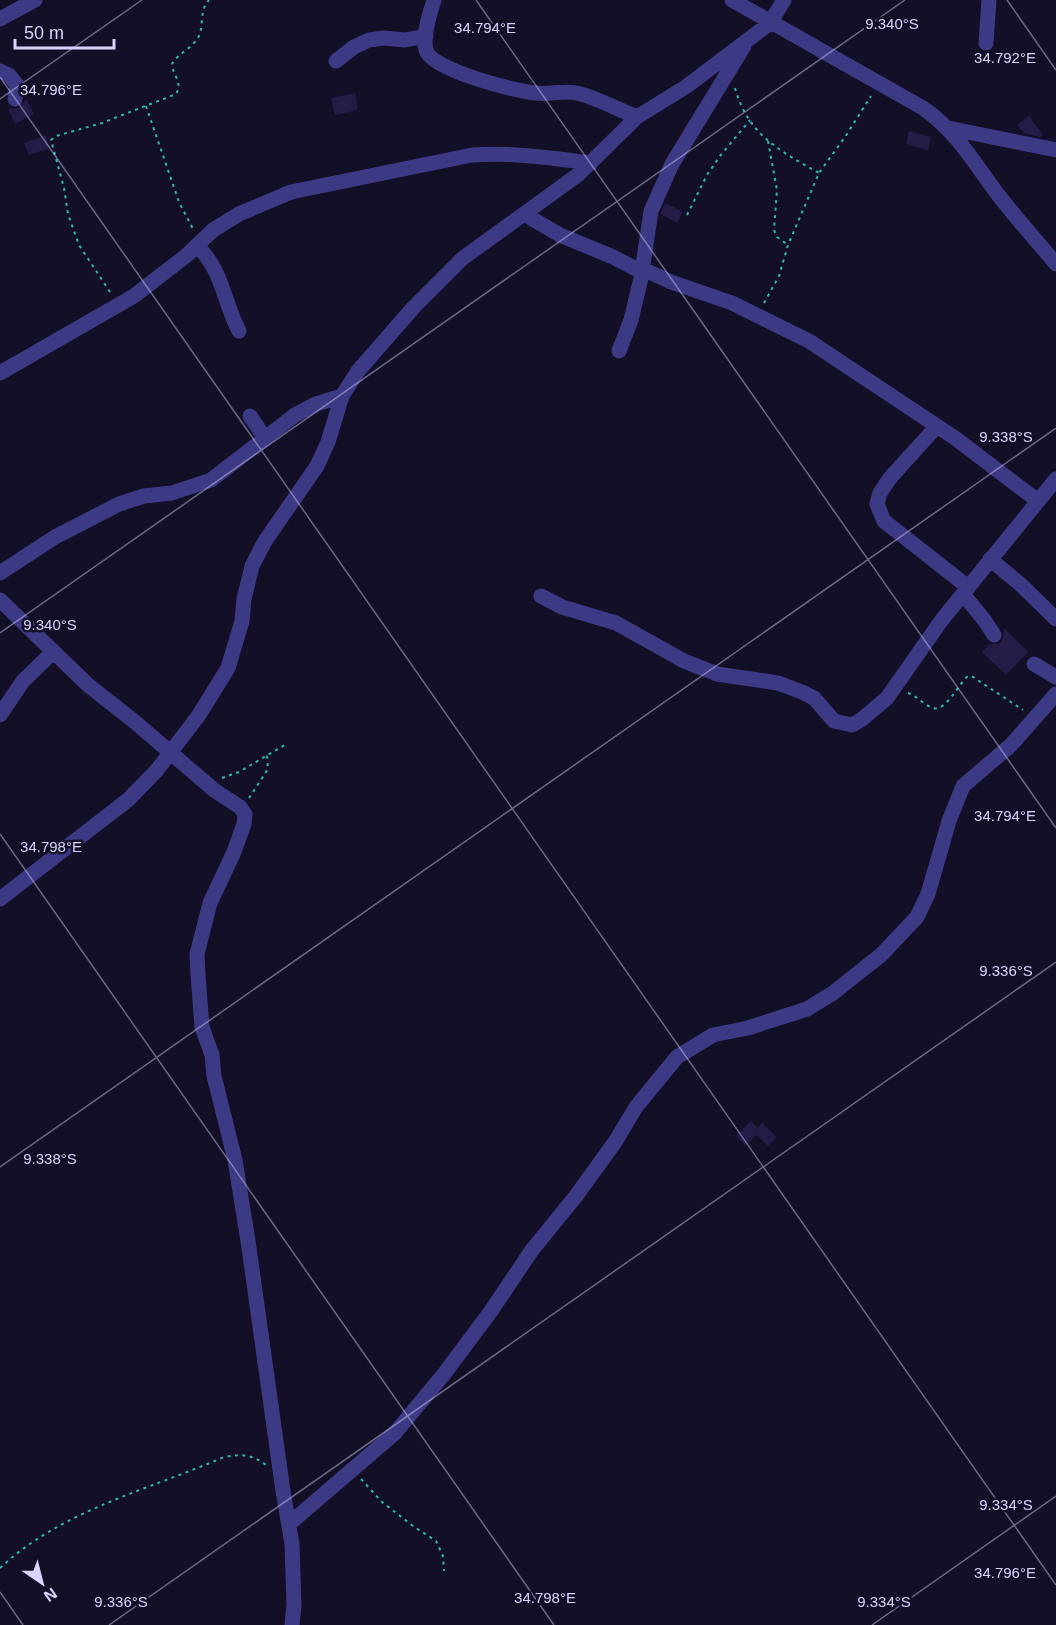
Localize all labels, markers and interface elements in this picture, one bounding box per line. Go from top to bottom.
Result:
scale bar [15,12,114,50]
text: 9.340°S [865,15,919,32]
text: 34.794°E [454,19,516,36]
text: 50 m [24,23,64,43]
text: 34.792°E [974,49,1036,66]
text: 34.796°E [20,81,82,98]
text: 9.338°S [979,428,1033,445]
text: 9.340°S [23,616,77,633]
text: 34.794°E [974,807,1036,824]
text: 34.798°E [20,838,82,855]
text: 9.336°S [979,962,1033,979]
text: 9.338°S [23,1150,77,1167]
text: 9.334°S [979,1496,1033,1513]
north arrow [12,1553,72,1613]
text: 34.796°E [974,1564,1036,1581]
text: N [41,1585,60,1605]
text: 34.798°E [514,1589,576,1606]
text: 9.336°S [94,1593,148,1610]
text: 9.334°S [857,1593,911,1610]

